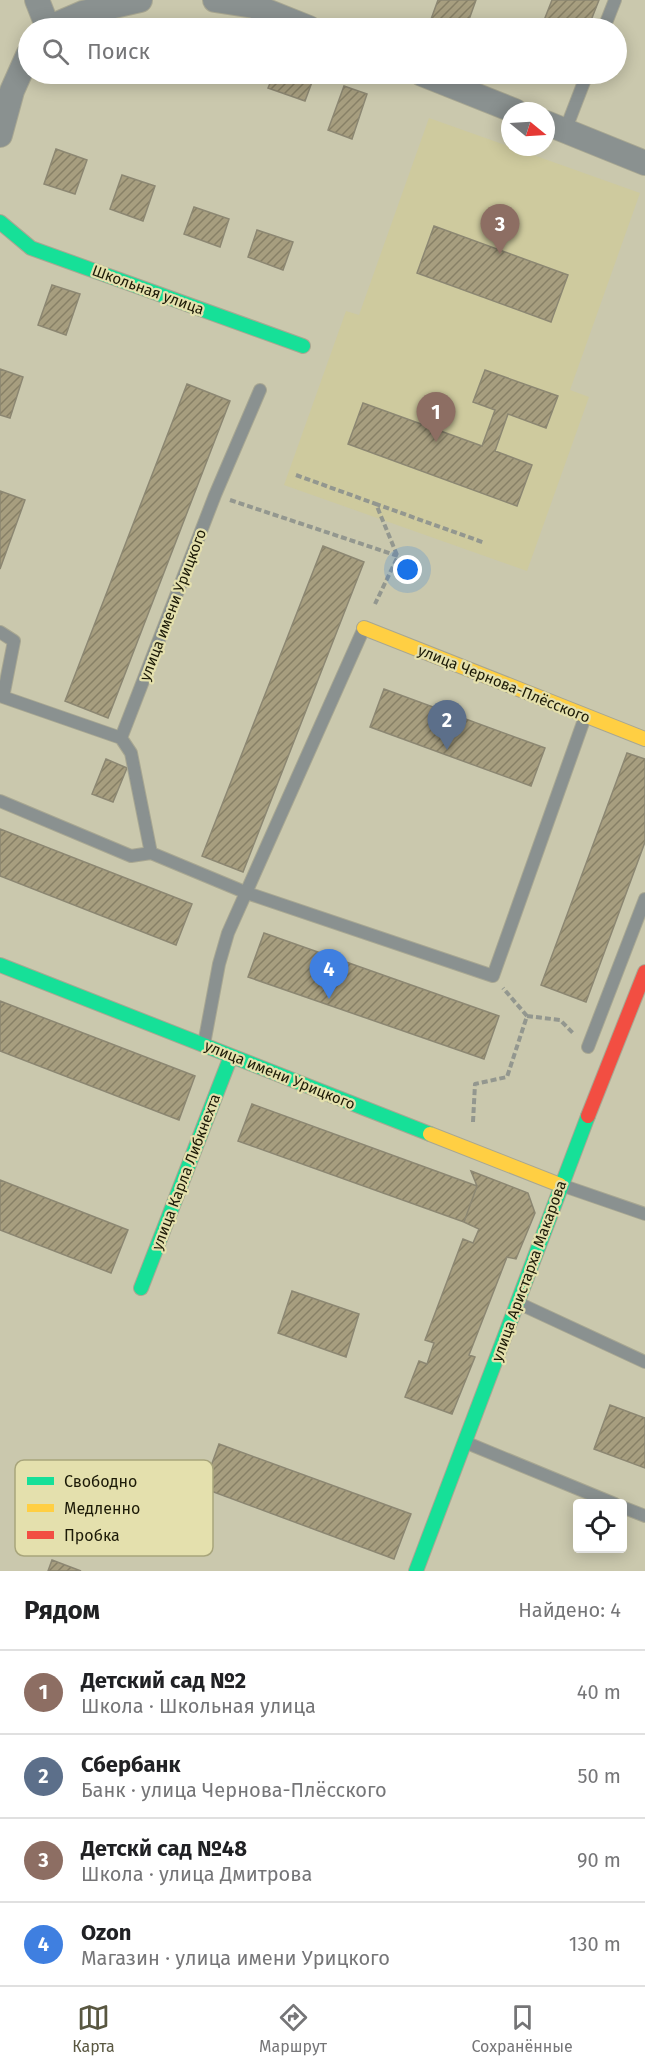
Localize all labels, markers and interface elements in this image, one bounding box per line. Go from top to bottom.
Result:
search box [18,18,627,84]
icon: search [39,35,72,68]
text: Поиск [87,38,150,65]
north arrow [501,102,555,156]
pin: 3 [480,204,520,254]
street label: Школьная улица [90,261,206,319]
pin: 1 [416,392,456,442]
street label: улица имени Урицкого [136,527,210,683]
your location [393,555,422,584]
street label: улица Чернова-Плёсского [415,641,593,727]
pin: 2 [428,700,466,750]
pin: 4 [310,950,348,999]
street label: улица имени Урицкого [202,1037,358,1113]
street label: улица Карла Либкнехта [148,1091,224,1253]
street label: улица Аристарха Макарова [488,1178,570,1364]
legend [15,1460,213,1556]
text: Свободно [64,1472,137,1491]
text: Медленно [64,1499,140,1518]
map controls [573,1499,627,1553]
button: locate [573,1499,627,1553]
text: Пробка [64,1526,120,1545]
text: Рядом [24,1595,100,1626]
text: Найдено: 4 [518,1598,621,1622]
text: Детский сад №2 [81,1667,246,1694]
text: 1 [39,1680,48,1704]
text: 40 m [577,1680,621,1704]
text: Школа · Школьная улица [81,1694,316,1718]
text: Сбербанк [81,1751,181,1778]
text: 2 [38,1764,49,1788]
text: 50 m [577,1764,621,1788]
text: Банк · улица Чернова-Плёсского [81,1778,387,1802]
text: Детскй сад №48 [81,1835,247,1862]
text: 3 [38,1848,49,1872]
text: 90 m [577,1848,621,1872]
text: Школа · улица Дмитрова [81,1862,312,1886]
text: Ozon [81,1919,131,1946]
text: 4 [38,1932,49,1956]
text: 130 m [569,1932,621,1956]
text: Магазин · улица имени Урицкого [81,1946,390,1970]
tab: Карта [72,2001,115,2056]
tab: Маршрут [259,2001,327,2056]
tab: Сохранённые [471,2001,573,2056]

